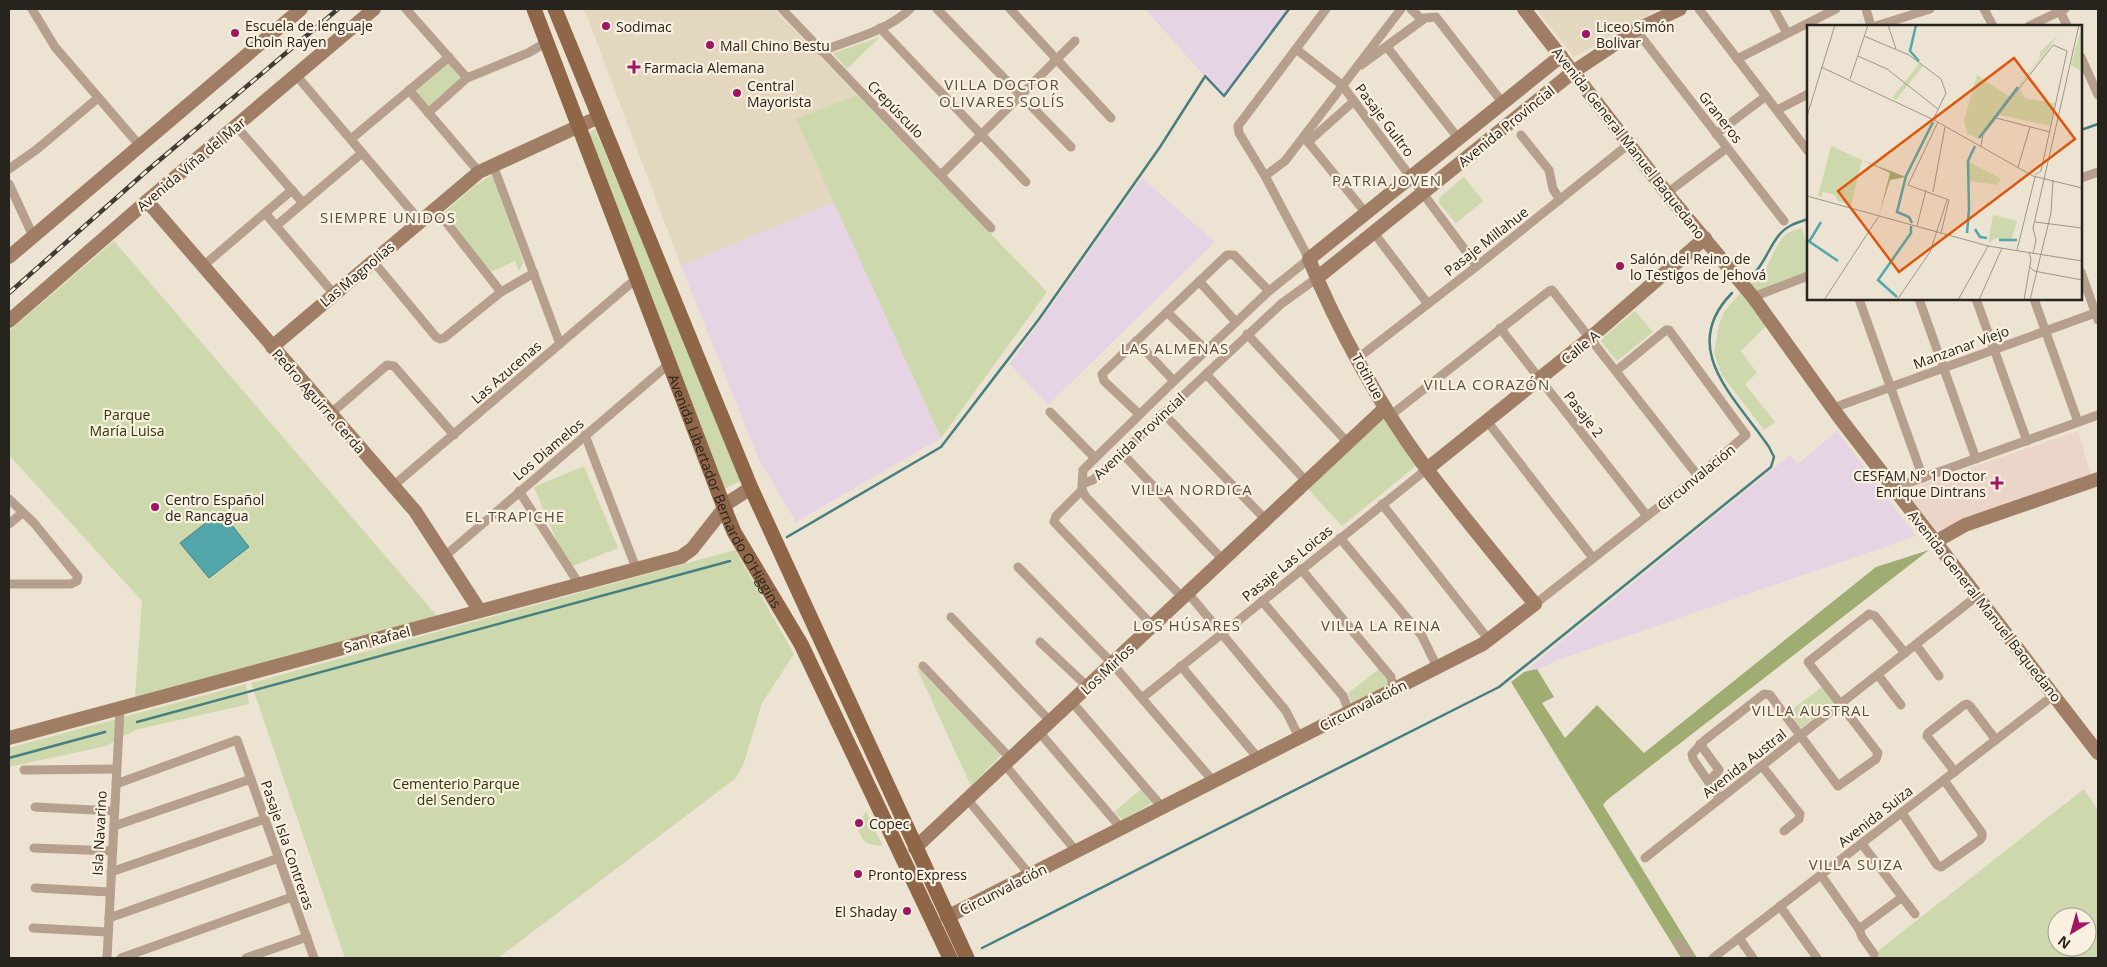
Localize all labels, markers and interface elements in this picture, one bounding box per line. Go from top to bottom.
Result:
place label: Escuela de lenguaje Choin Rayen [245,16,373,51]
place label: Sodimac [616,17,672,36]
place label: Liceo Simón Bolivar [1596,17,1675,52]
marker: Sodimac [600,20,612,32]
inset map [1807,25,2082,300]
marker: Escuela de lenguaje Choin Rayen [229,27,241,39]
marker: Liceo Simón Bolivar [1580,28,1592,40]
place label: Mall Chino Bestu [720,36,830,55]
marker: Mall Chino Bestu [704,39,716,51]
street label: Avenida General Manuel Baquedano [1548,43,1710,243]
place label: Farmacia Alemana [644,58,764,77]
marker: Farmacia Alemana [628,61,640,73]
district label: VILLA DOCTOR OLIVARES SOLÍS [939,74,1065,111]
place label: Central Mayorista [747,76,812,111]
street label: Crepúsculo [864,76,928,142]
street label: Pasaje Gultro [1351,79,1419,161]
street label: Avenida Provincial [1454,81,1558,171]
marker: Central Mayorista [731,87,743,99]
street label: Graneros [1695,87,1747,147]
street label: Avenida Viña del Mar [132,112,250,215]
district label: PATRIA JOVEN [1332,170,1442,190]
street label: Pasaje Millahue [1440,202,1532,280]
district label: SIEMPRE UNIDOS [320,207,456,227]
street label: Las Magnolias [316,237,399,311]
place label: Salón del Reino de lo Testigos de Jehová [1630,249,1766,284]
marker: Salón del Reino de lo Testigos de Jehová [1614,260,1626,272]
street label: Manzanar Viejo [1910,321,2012,373]
street label: Calle A [1557,326,1603,368]
street label: Las Azucenas [467,336,545,408]
district label: LAS ALMENAS [1121,338,1229,358]
street label: Pedro Aguirre Cerda [268,345,370,457]
street label: Totihue [1348,350,1388,402]
street label: Avenida Libertador Bernardo O'Higgins [665,371,787,612]
district label: VILLA CORAZÓN [1424,374,1550,394]
street label: Pasaje 2 [1560,387,1608,441]
street label: Avenida Provincial [1089,388,1189,484]
park label: Parque María Luisa [90,405,164,440]
street label: Los Diamelos [509,414,588,484]
street label: Circunvalación [1653,440,1739,514]
place label: CESFAM N° 1 Doctor Enrique Dintrans [1853,466,1986,501]
marker: CESFAM N° 1 Doctor Enrique Dintrans [1990,476,2004,490]
district label: VILLA NORDICA [1131,479,1253,499]
place label: Centro Español de Rancagua [165,490,264,525]
marker: Centro Español de Rancagua [149,501,161,513]
district label: EL TRAPICHE [465,506,565,526]
street label: Avenida General Manuel Baquedano [1904,506,2066,706]
street label: Pasaje Las Loicas [1238,520,1337,605]
district label: LOS HÚSARES [1133,615,1241,635]
district label: VILLA LA REINA [1321,615,1441,635]
street label: San Rafael [342,621,412,657]
street label: Los Mirlos [1076,639,1138,699]
street label: Circunvalación [1316,675,1410,735]
district label: VILLA AUSTRAL [1752,700,1870,720]
street label: Avenida Austral [1698,724,1790,802]
park label: Cementerio Parque del Sendero [392,774,520,809]
street label: Pasaje Isla Contreras [257,778,319,913]
street label: Avenida Suiza [1834,781,1916,851]
street label: Isla Navarino [87,790,111,876]
place label: Copec [869,814,910,833]
marker: Copec [853,817,865,829]
district label: VILLA SUIZA [1809,854,1903,874]
street label: Circunvalación [956,859,1050,919]
place label: Pronto Express [868,865,967,884]
marker: Pronto Express [852,868,864,880]
place label: El Shaday [835,902,898,921]
marker: El Shaday [901,905,913,917]
north arrow [2047,907,2097,957]
text: N [2054,932,2074,954]

